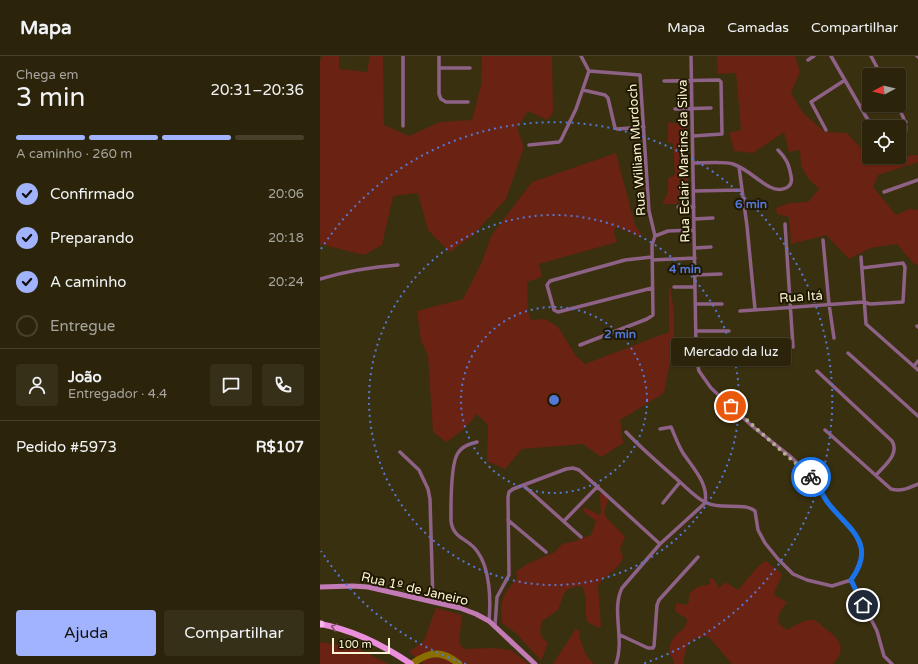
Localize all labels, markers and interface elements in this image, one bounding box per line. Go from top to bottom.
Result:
text: Mapa [20,17,72,39]
text: Mapa [667,19,705,36]
text: Camadas [727,19,789,36]
text: Compartilhar [811,19,898,36]
text: Chega em [16,67,79,83]
north arrow [862,68,906,112]
map controls [862,68,906,164]
street label: Rua Eclair Martins da Silva [675,79,693,243]
text: 20:31–20:36 [211,81,304,99]
text: 3 min [16,82,85,113]
street label: Rua William Murdoch [624,83,650,217]
button: locate [862,120,906,164]
text: A caminho · 260 m [16,146,132,162]
icon: check [16,183,38,205]
text: Confirmado [50,185,134,203]
text: 20:06 [268,186,304,202]
text: 6 min [735,197,767,211]
icon: check [16,227,38,249]
text: Preparando [50,229,134,247]
text: 20:18 [268,230,304,246]
text: 4 min [669,262,701,276]
icon: check [16,271,38,293]
text: A caminho [50,273,126,291]
text: 20:24 [268,274,304,290]
street label: Rua Itá [779,287,823,307]
text: Entregue [50,317,115,335]
text: 2 min [604,327,636,341]
callout: Mercado da luz [671,338,791,366]
text: Mercado da luz [684,344,778,360]
button: person [16,364,58,406]
button: chat [210,364,252,406]
button: phone [262,364,304,406]
text: João [68,368,102,386]
text: Entregador · 4.4 [68,386,167,402]
pin [714,389,748,423]
centre of rings [547,393,561,407]
icon: bag [720,395,742,417]
text: Pedido #5973 [16,438,117,456]
text: R$107 [256,438,304,456]
courier [791,457,831,497]
icon: bike [800,466,822,488]
street label: Rua 1º de Janeiro [360,569,470,609]
pin [846,588,880,622]
icon: home [852,594,874,616]
button: Ajuda [16,610,156,656]
button: Compartilhar [164,610,304,656]
one-way arrow [331,623,338,632]
scale bar [332,636,390,655]
text: 100 m [338,638,372,651]

